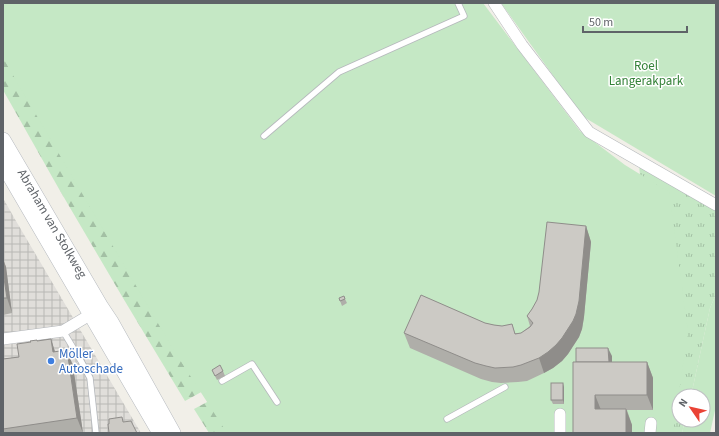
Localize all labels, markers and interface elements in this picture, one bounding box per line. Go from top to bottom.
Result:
scale bar [583,8,687,34]
text: 50 m [589,14,613,31]
park label: Roel Langerakpark [609,57,684,90]
street label: Abraham van Stolkweg [13,166,91,282]
place label: Möller Autoschade [59,345,123,378]
marker: Möller Autoschade [46,356,56,366]
north arrow [671,388,711,428]
text: N [675,395,691,410]

